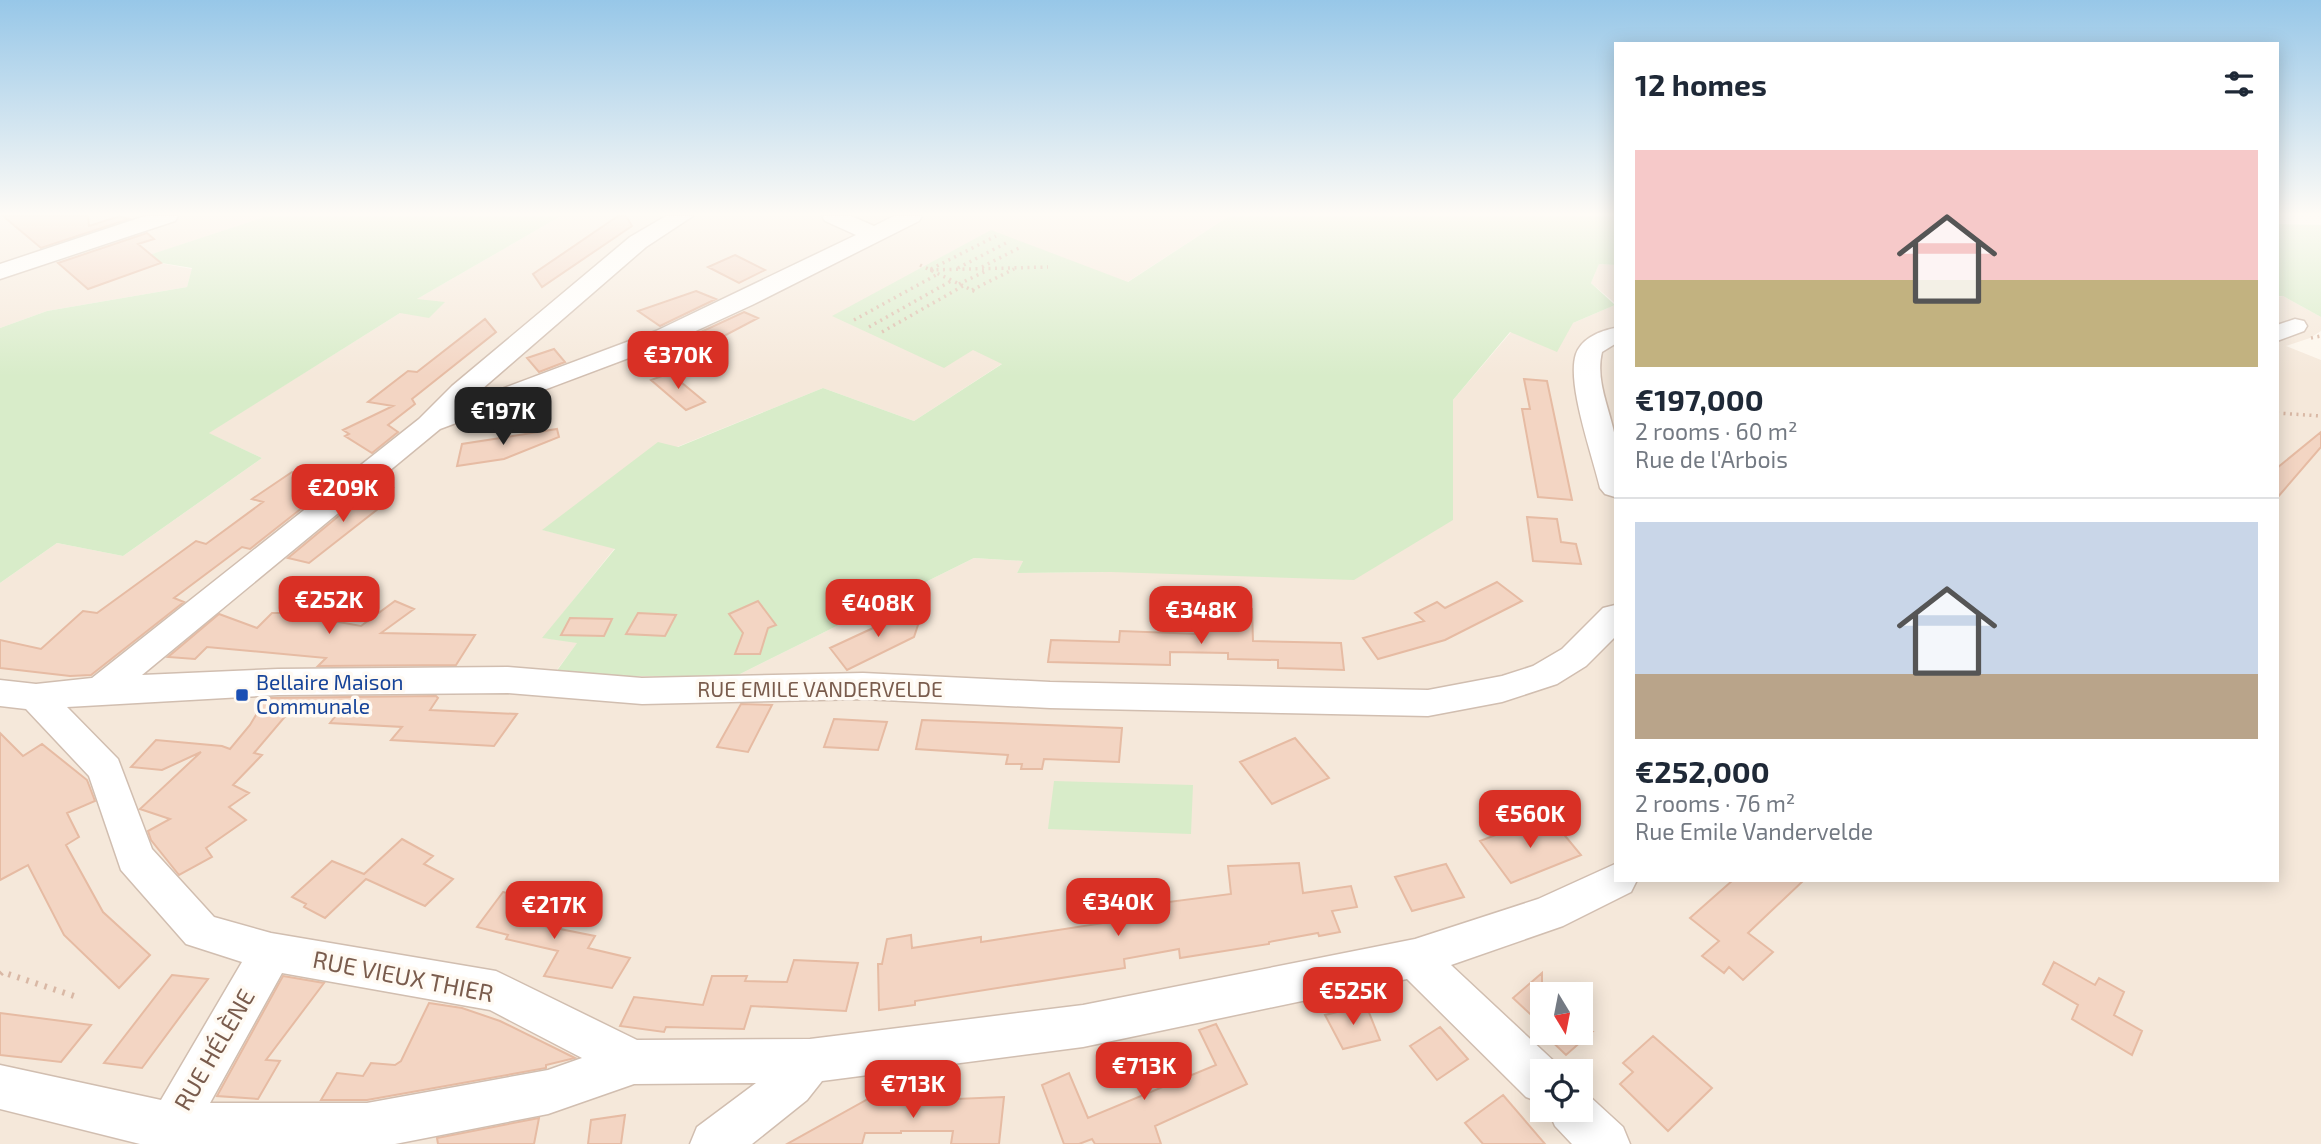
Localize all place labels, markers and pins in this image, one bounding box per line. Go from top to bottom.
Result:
pin: €370K [629,332,727,391]
pin: €197K [454,388,552,447]
pin: €209K [294,464,392,524]
pin: €252K [280,576,378,636]
pin: €408K [829,580,927,639]
pin: €348K [1152,586,1250,646]
place label: Bellaire Maison Communale [256,669,404,718]
marker: Bellaire Maison Communale [234,687,250,703]
pin: €560K [1481,790,1579,850]
pin: €340K [1069,878,1167,938]
pin: €217K [505,881,603,941]
pin: €525K [1304,968,1402,1027]
pin: €713K [1095,1042,1193,1102]
pin: €713K [864,1060,962,1120]

